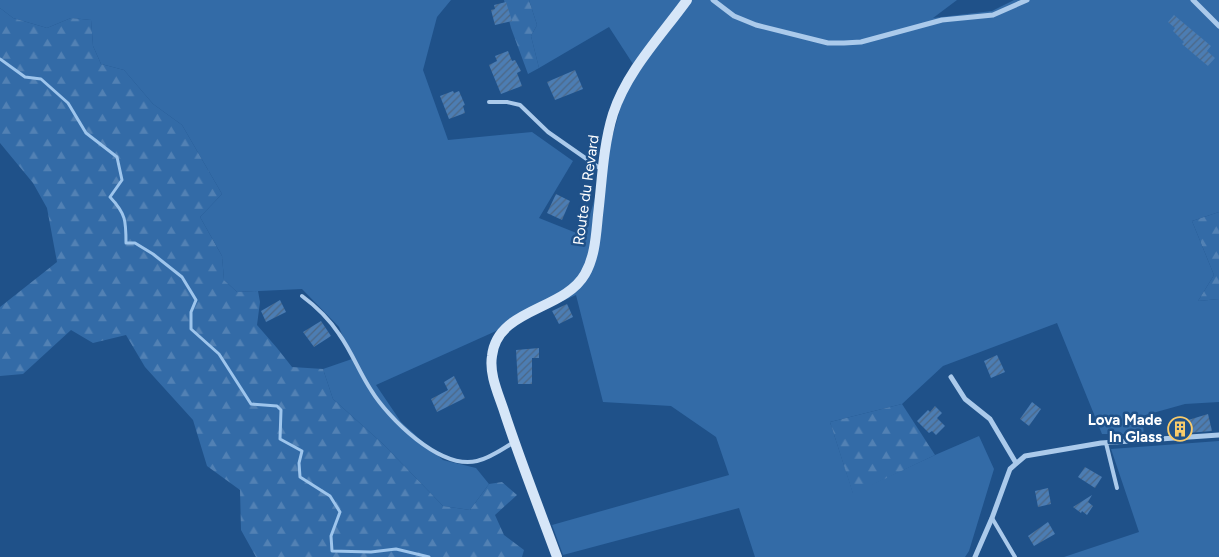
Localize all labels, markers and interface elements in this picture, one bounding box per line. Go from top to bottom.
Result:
street label: Route du Revard [569,134,603,246]
place label: Lova Made In Glass [1088,411,1163,446]
building icon: Lova Made In Glass [1167,416,1193,442]

